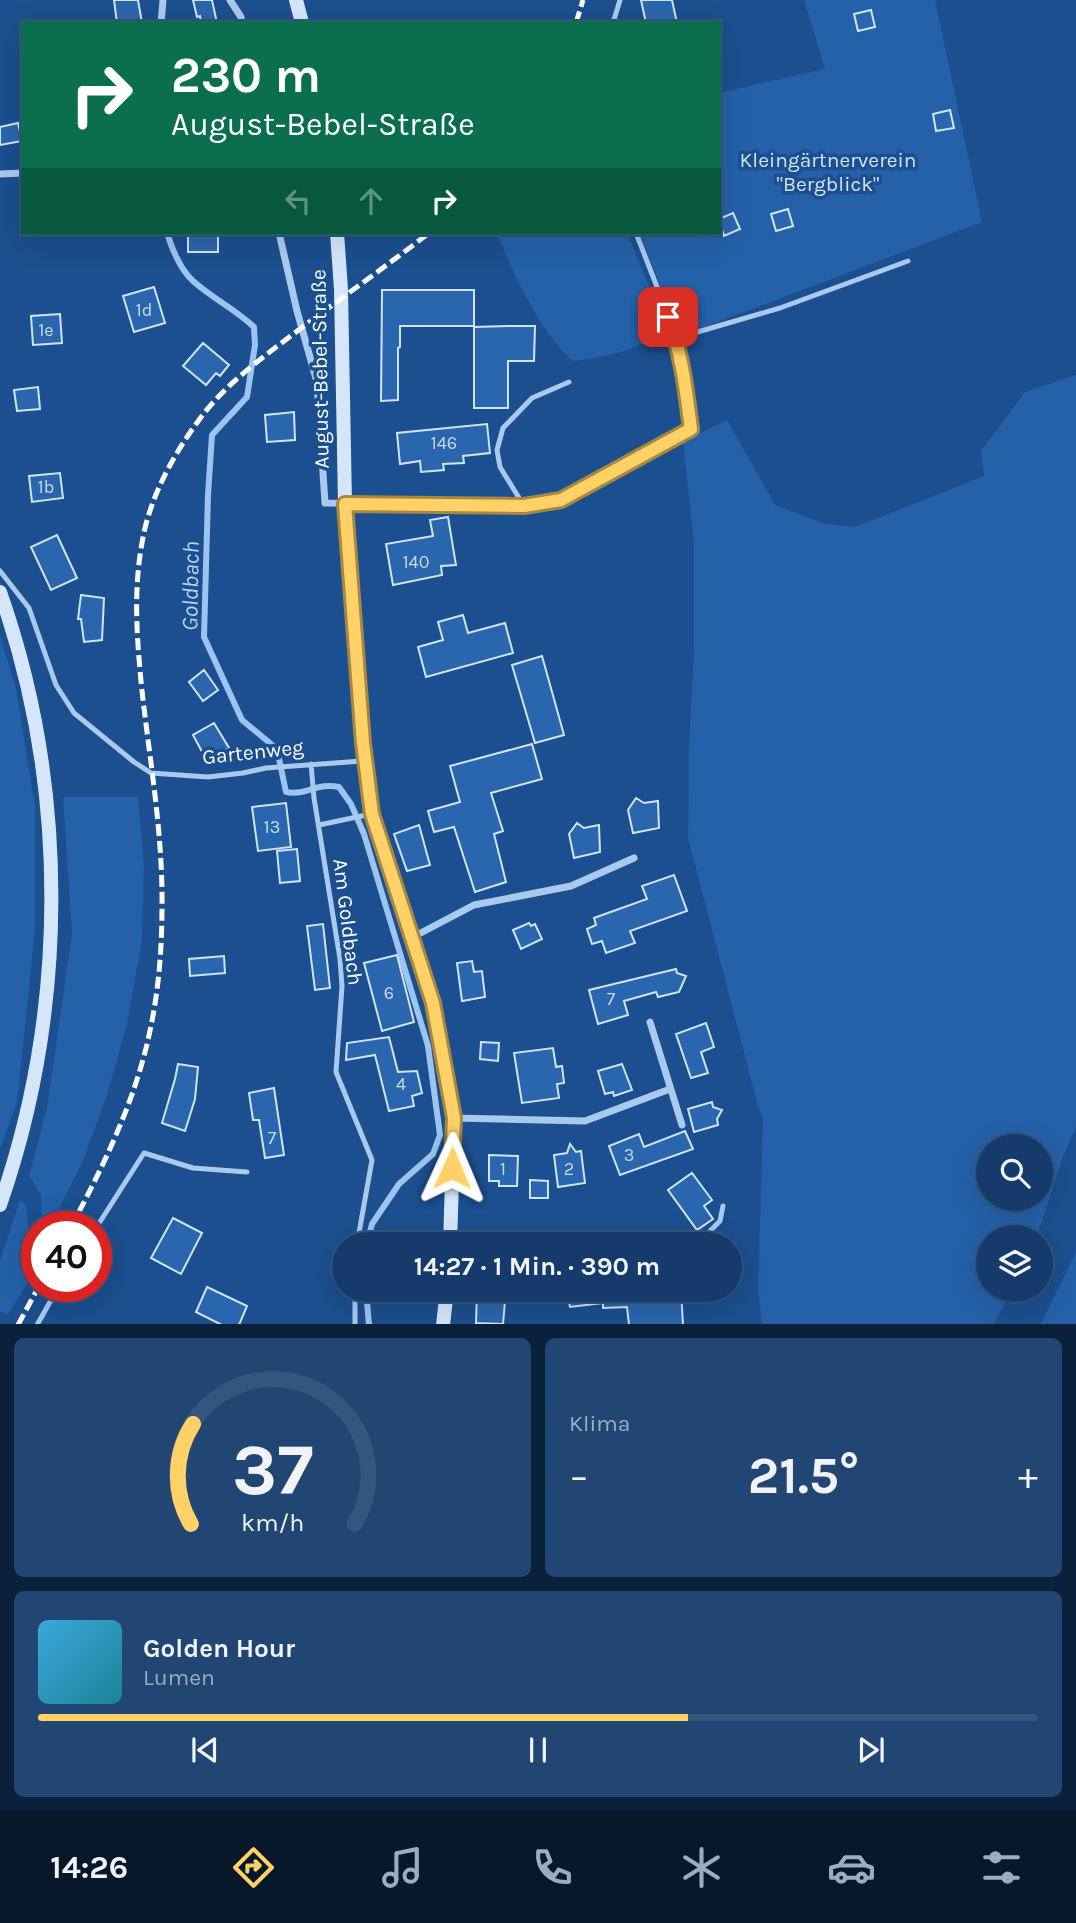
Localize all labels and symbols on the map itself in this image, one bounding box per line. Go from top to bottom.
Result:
park label: Kleingärtnerverein "Bergblick" [740,148,916,196]
street label: August-Bebel-Straße [306,269,334,469]
pin [638,287,698,347]
house number: 1d [136,299,152,321]
house number: 1e [38,319,54,341]
house number: 146 [431,432,457,454]
house number: 1b [38,476,54,498]
water label: Goldbach [176,541,205,631]
house number: 140 [403,551,429,573]
street label: Gartenweg [201,735,305,769]
house number: 13 [264,816,280,838]
street label: Am Goldbach [328,857,368,987]
house number: 6 [384,982,394,1004]
house number: 7 [607,988,616,1010]
house number: 4 [396,1073,406,1095]
house number: 7 [268,1127,277,1149]
position arrow [415,1131,489,1205]
house number: 3 [624,1144,634,1166]
house number: 1 [500,1158,506,1180]
house number: 2 [564,1158,574,1180]
speed limit sign: 40 [21,1211,112,1302]

